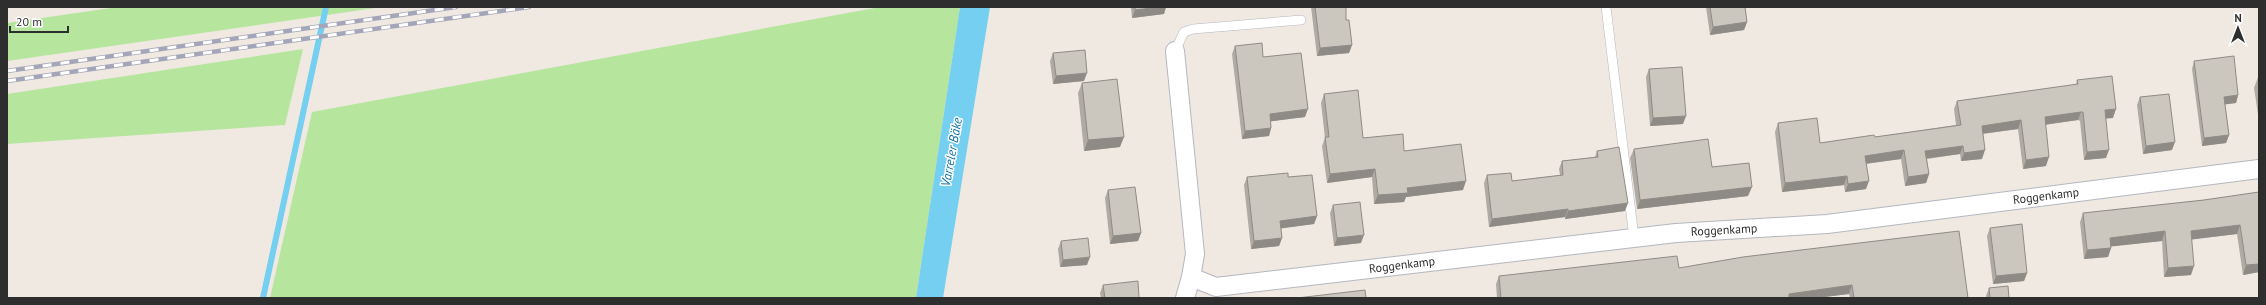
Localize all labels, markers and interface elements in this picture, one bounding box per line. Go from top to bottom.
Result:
scale bar [10,8,68,34]
north arrow [2218,8,2258,48]
text: N [2234,11,2242,25]
text: 20 m [16,14,42,29]
water label: Varreler Bäke [937,116,966,188]
street label: Roggenkamp [2012,184,2080,207]
street label: Roggenkamp [1690,220,1758,239]
street label: Roggenkamp [1368,253,1436,276]

